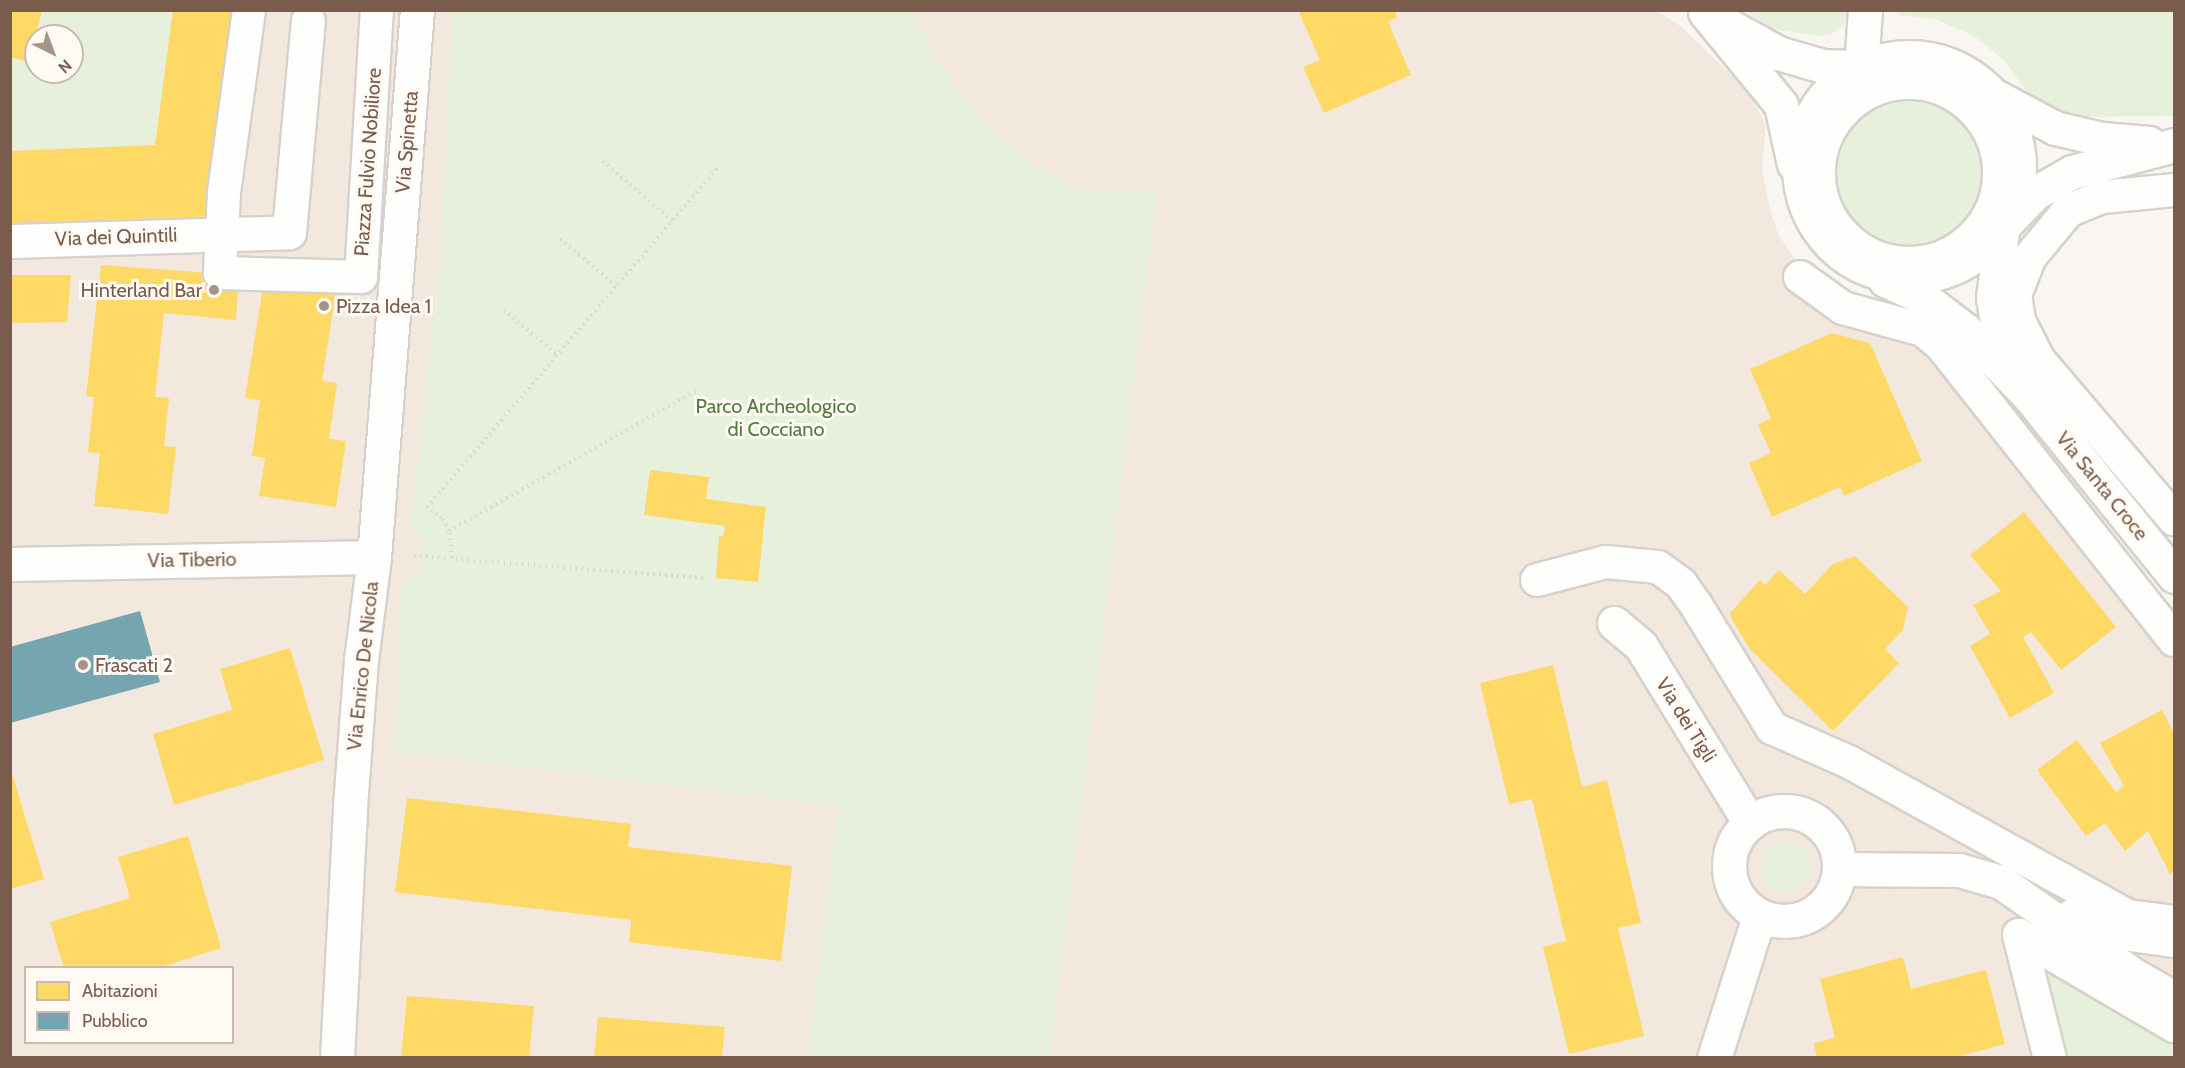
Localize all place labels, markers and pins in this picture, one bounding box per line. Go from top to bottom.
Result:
place label: Hinterland Bar [81,278,202,302]
marker: Hinterland Bar [207,283,221,297]
place label: Pizza Idea 1 [336,294,431,318]
marker: Pizza Idea 1 [317,299,331,313]
place label: Frascati 2 [95,653,173,677]
marker: Frascati 2 [76,658,90,672]

